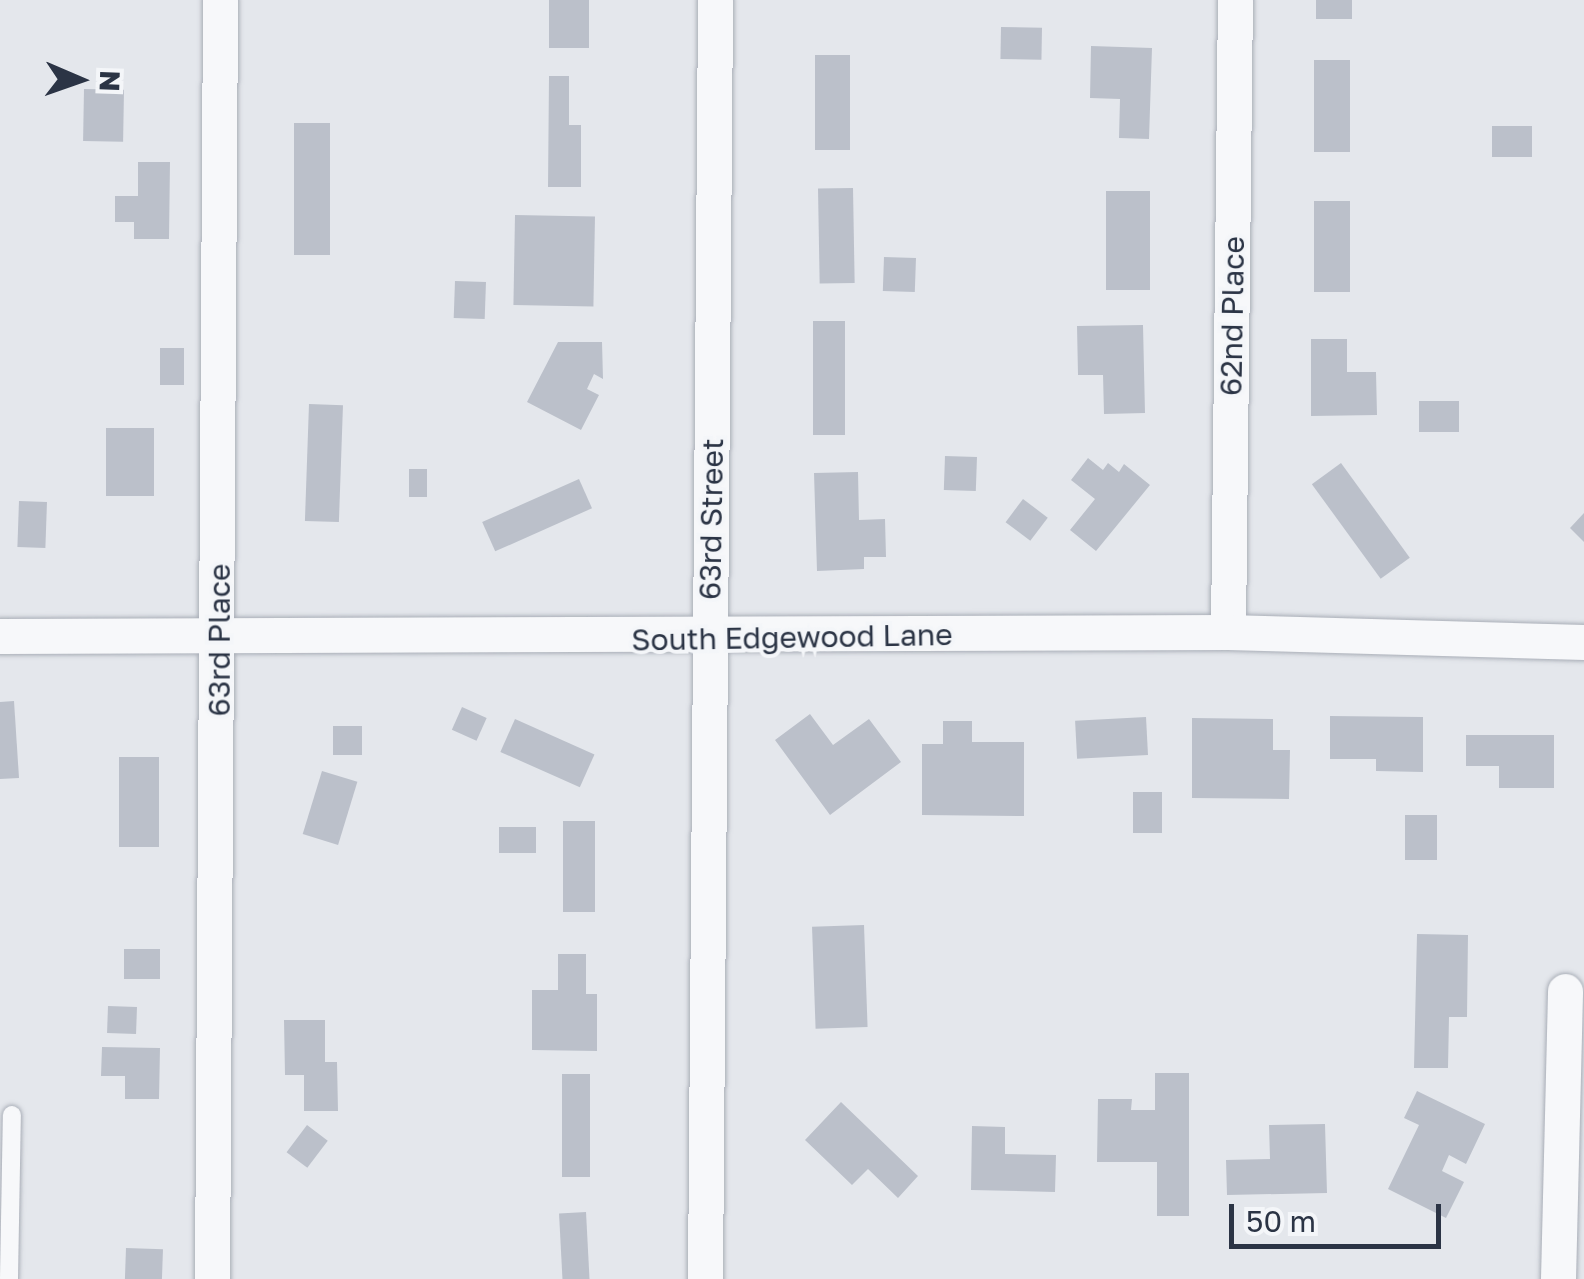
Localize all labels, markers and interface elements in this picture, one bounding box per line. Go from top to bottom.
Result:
north arrow [30,30,130,130]
text: N [94,70,127,92]
street label: 62nd Place [1213,236,1251,396]
street label: 63rd Street [692,438,730,600]
street label: 63rd Place [201,564,237,716]
street label: South Edgewood Lane [631,616,953,658]
scale bar [1234,1184,1446,1246]
text: 50 m [1246,1203,1316,1239]

